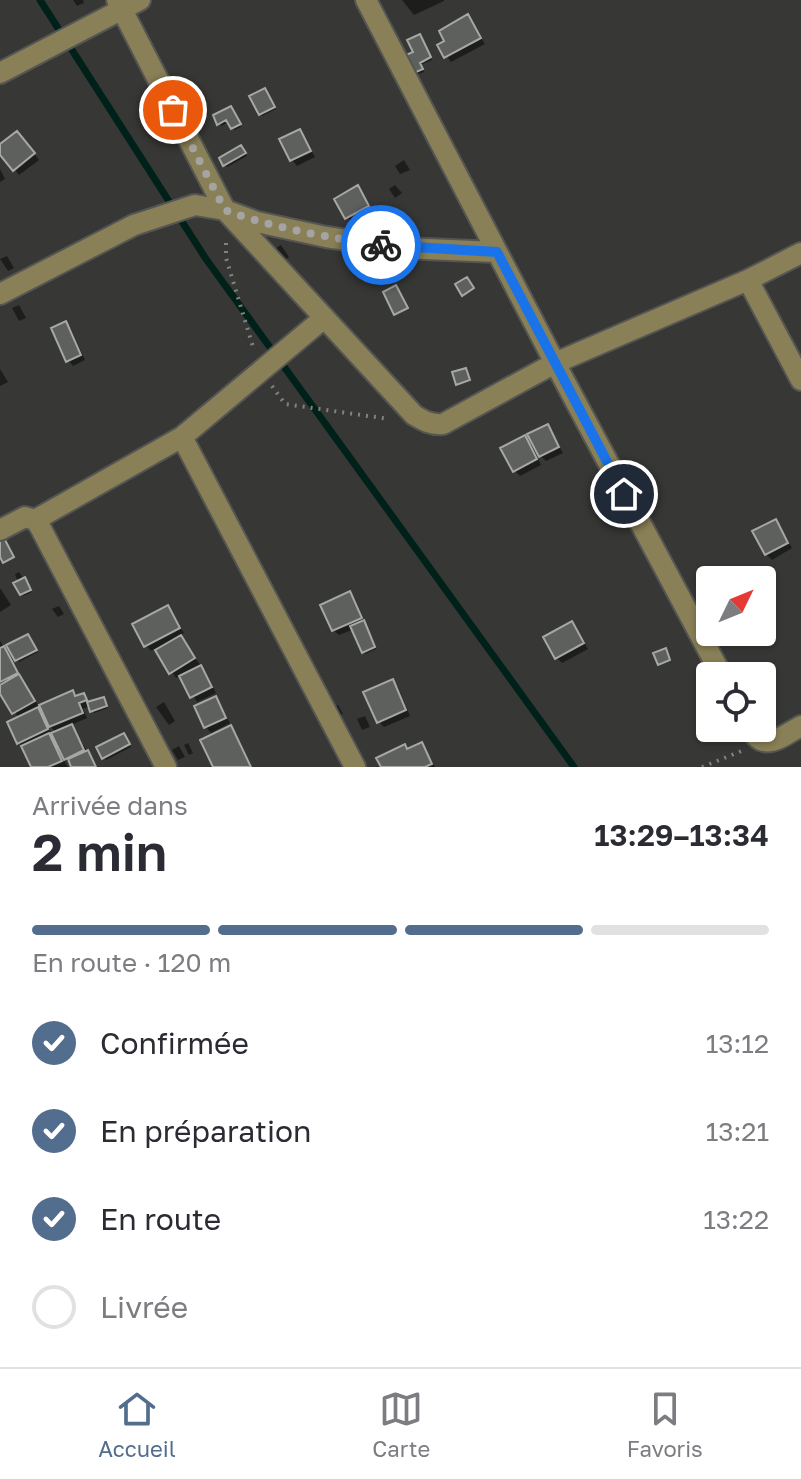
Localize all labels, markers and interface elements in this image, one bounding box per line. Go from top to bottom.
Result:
pin [139,76,207,144]
icon: bag [151,88,195,132]
courier [341,205,421,285]
icon: bike [359,223,403,267]
pin [590,460,658,528]
icon: home [602,472,646,516]
north arrow [696,566,776,646]
map controls [696,566,776,742]
button: locate [696,662,776,742]
text: Arrivée dans [32,790,188,821]
text: 13:29–13:34 [594,817,769,853]
text: 2 min [32,820,167,882]
text: En route · 120 m [32,947,231,978]
icon: check [32,1021,76,1065]
text: Confirmée [100,1025,249,1061]
text: 13:12 [706,1028,769,1059]
icon: check [32,1109,76,1153]
text: En préparation [100,1113,311,1149]
text: 13:21 [706,1116,769,1147]
icon: check [32,1197,76,1241]
text: En route [100,1201,221,1237]
text: 13:22 [703,1204,769,1235]
text: Livrée [100,1289,188,1325]
tab: Accueil [98,1387,176,1462]
tab: Carte [372,1387,430,1462]
tab: Favoris [627,1387,703,1462]

